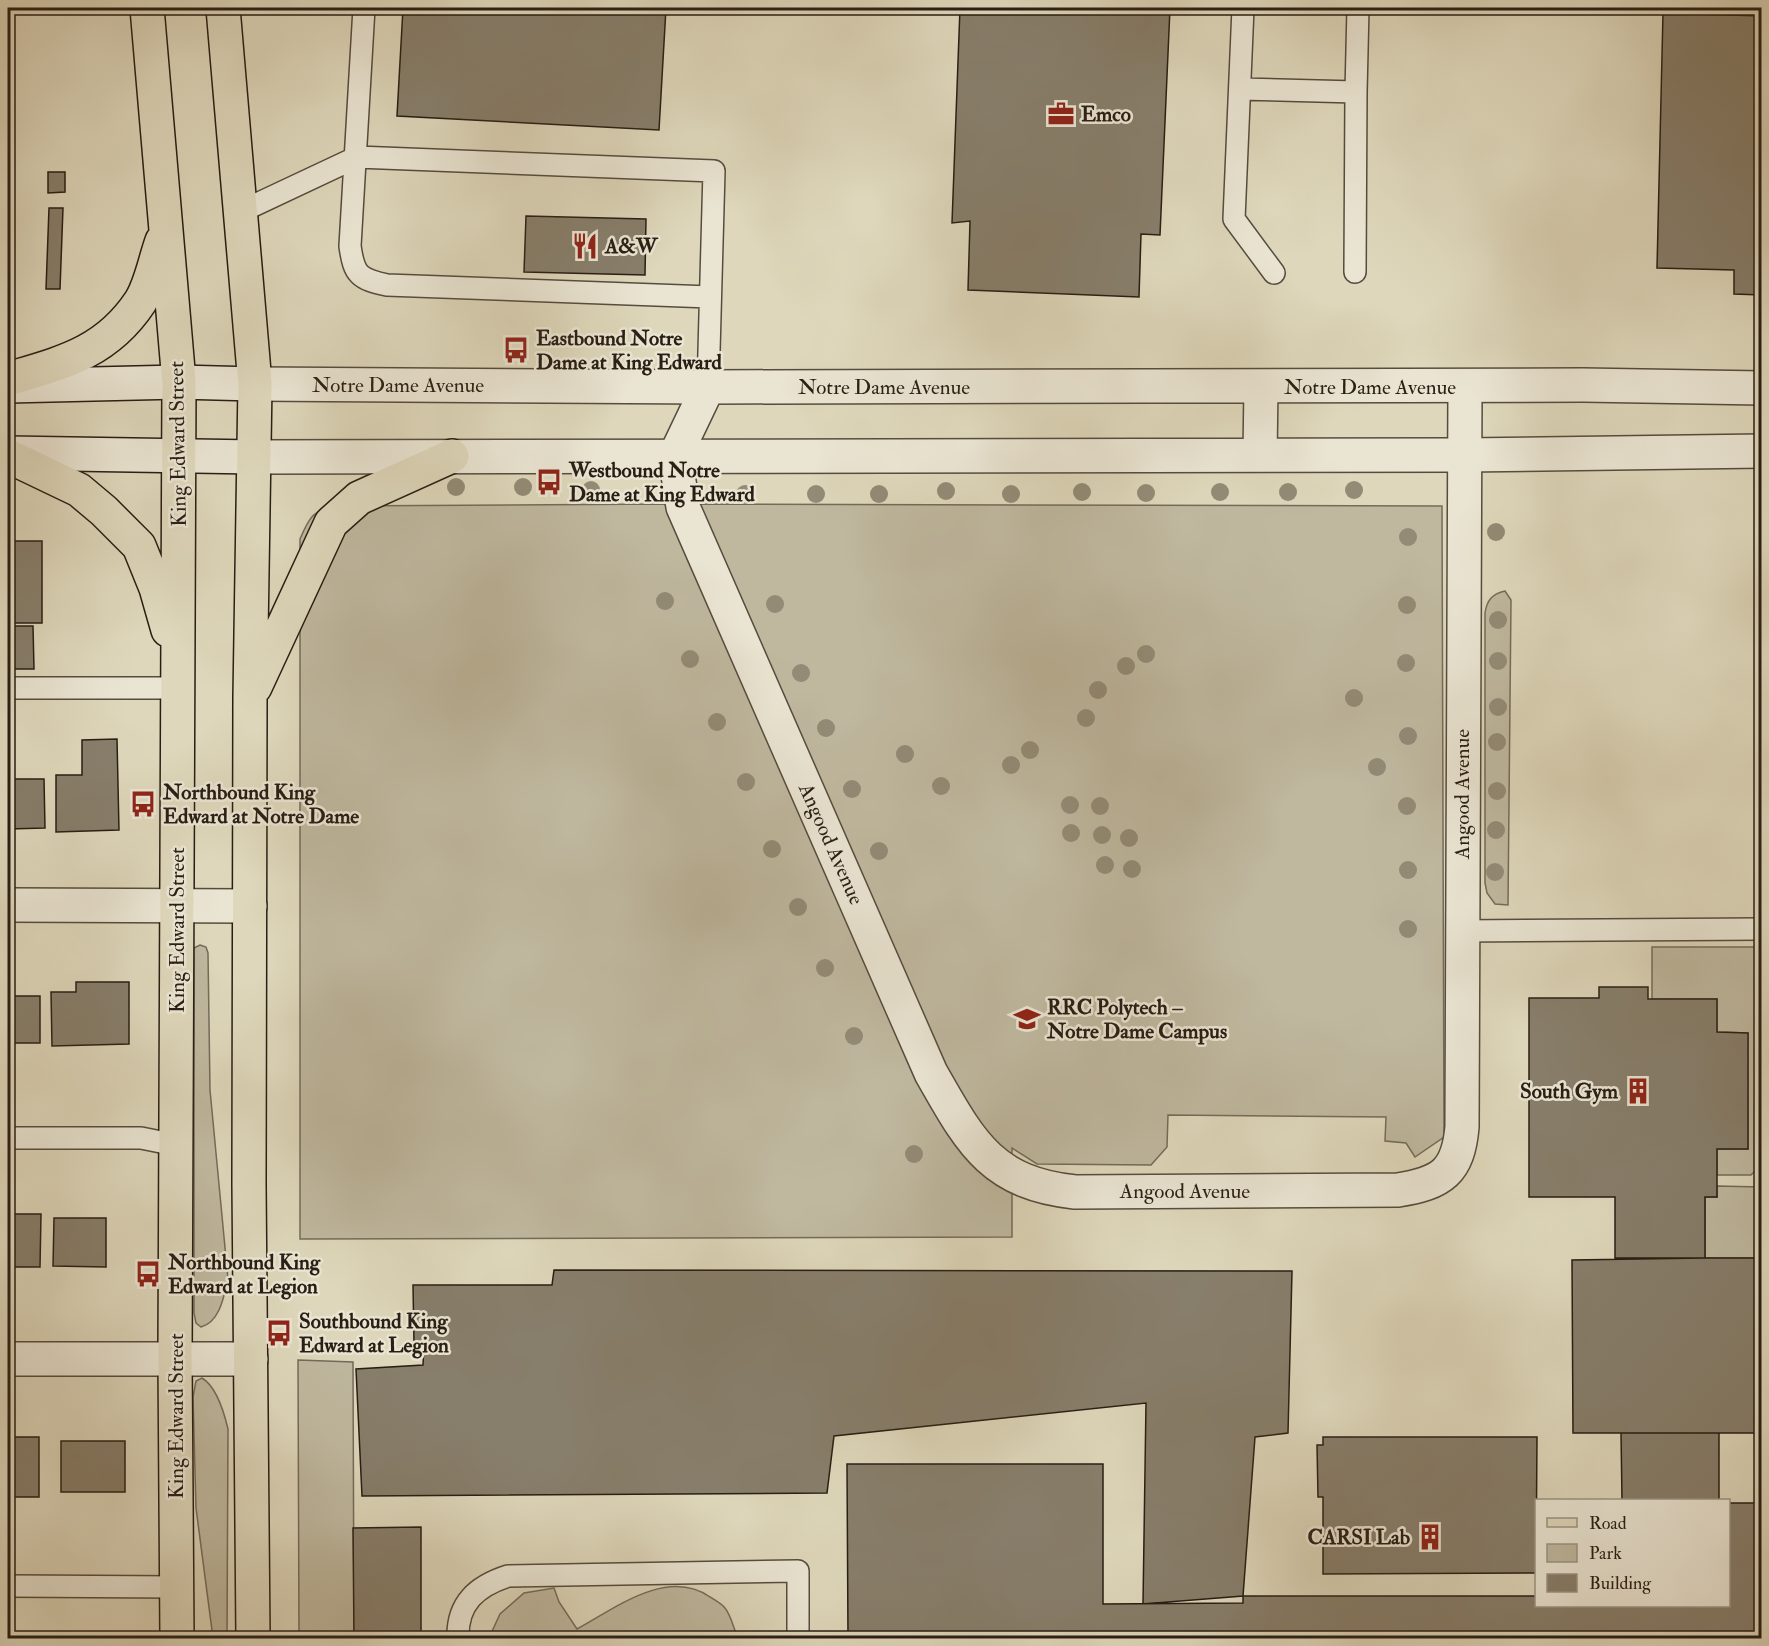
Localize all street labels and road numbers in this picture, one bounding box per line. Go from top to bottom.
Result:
street label: King Edward Street [163,361,193,527]
street label: Notre Dame Avenue [312,372,484,399]
street label: Notre Dame Avenue [798,374,970,401]
street label: Notre Dame Avenue [1284,374,1456,401]
street label: Angood Avenue [1449,729,1476,860]
street label: Angood Avenue [792,778,870,909]
street label: King Edward Street [164,847,191,1013]
street label: Angood Avenue [1119,1178,1250,1205]
street label: King Edward Street [163,1333,190,1499]

